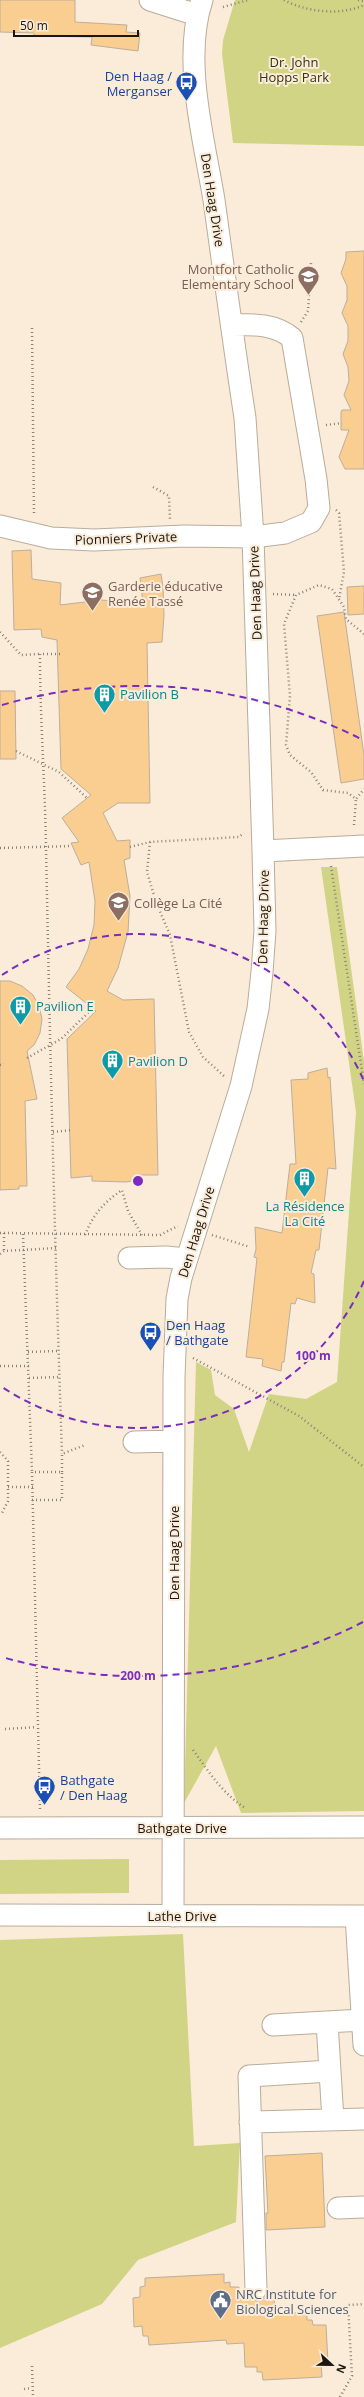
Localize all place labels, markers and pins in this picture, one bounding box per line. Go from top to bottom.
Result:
place label: Den Haag / Merganser [105,67,173,100]
bus stop icon: Den Haag / Merganser [174,70,200,103]
place label: Montfort Catholic Elementary School [182,260,294,293]
school or university icon: Montfort Catholic Elementary School [296,263,322,296]
place label: Garderie éducative Renée Tassé [108,577,223,610]
school or university icon: Garderie éducative Renée Tassé [79,580,105,613]
building icon: Pavilion B [91,681,117,714]
place label: Pavilion B [120,685,179,703]
school or university icon: Collège La Cité [106,890,132,923]
place label: Collège La Cité [134,894,222,912]
building icon: Pavilion E [7,993,33,1026]
place label: Pavilion E [36,997,94,1015]
building icon: Pavilion D [99,1048,125,1081]
place label: Pavilion D [128,1052,188,1070]
building icon: La Résidence La Cité [292,1165,318,1198]
centre of rings [131,1174,145,1188]
place label: La Résidence La Cité [266,1197,344,1230]
place label: Den Haag / Bathgate [166,1316,229,1349]
bus stop icon: Den Haag / Bathgate [137,1319,163,1352]
place label: Bathgate / Den Haag [60,1771,127,1804]
bus stop icon: Bathgate / Den Haag [32,1774,58,1807]
place label: NRC Institute for Biological Sciences [236,2285,349,2318]
public building icon: NRC Institute for Biological Sciences [208,2288,234,2321]

